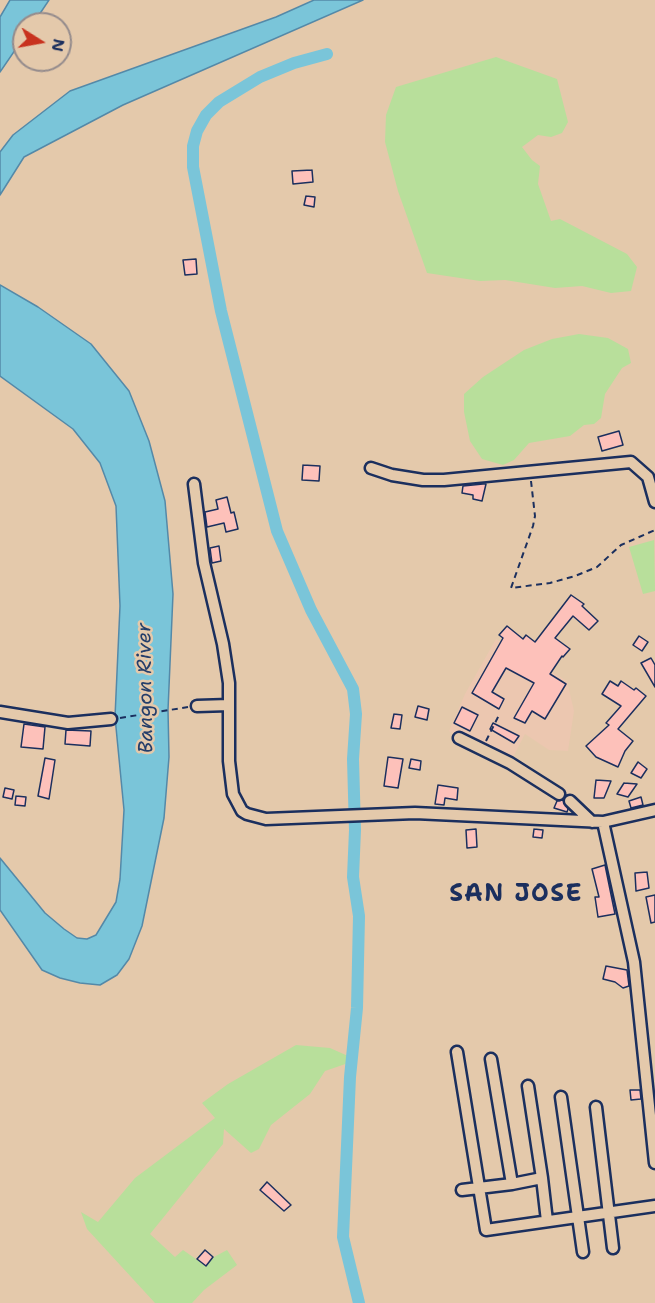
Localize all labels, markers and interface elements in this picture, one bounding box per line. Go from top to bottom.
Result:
north arrow [12,12,72,72]
text: N [47,37,70,53]
water label: Bangon River [133,622,159,754]
district label: SAN JOSE [449,881,583,909]

